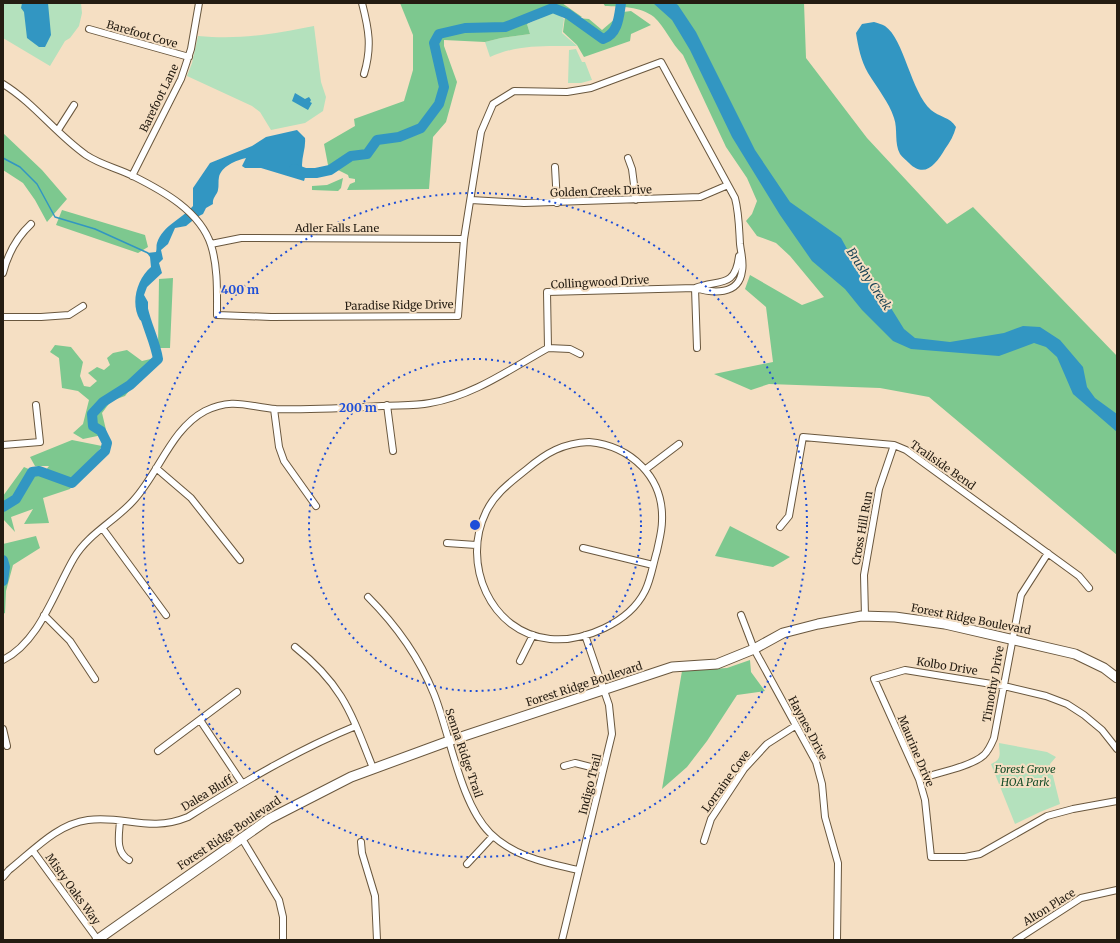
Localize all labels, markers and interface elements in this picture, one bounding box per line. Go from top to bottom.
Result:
street label: Barefoot Cove [105,17,179,51]
street label: Barefoot Lane [136,61,182,134]
street label: Golden Creek Drive [550,182,652,200]
street label: Adler Falls Lane [294,221,379,235]
water label: Brushy Creek [844,245,895,313]
street label: Collingwood Drive [551,272,650,292]
text: 400 m [221,282,259,297]
street label: Paradise Ridge Drive [344,297,454,313]
text: 200 m [339,400,377,415]
street label: Trailside Bend [908,437,979,493]
street label: Cross Hill Run [849,489,876,566]
centre of rings [468,518,482,532]
street label: Forest Ridge Boulevard [910,601,1032,638]
street label: Timothy Drive [979,644,1007,723]
street label: Kolbo Drive [915,654,979,678]
street label: Forest Ridge Boulevard [524,658,644,709]
street label: Haynes Drive [785,694,831,763]
street label: Senna Ridge Trail [442,706,486,800]
street label: Maurine Drive [895,713,937,789]
street label: Lorraine Cove [699,747,753,815]
street label: Indigo Trail [576,752,604,816]
park label: Forest Grove HOA Park [993,762,1056,789]
street label: Dalea Bluff [179,772,236,814]
street label: Forest Ridge Boulevard [175,793,284,873]
street label: Misty Oaks Way [42,851,104,928]
street label: Alton Place [1019,885,1078,929]

